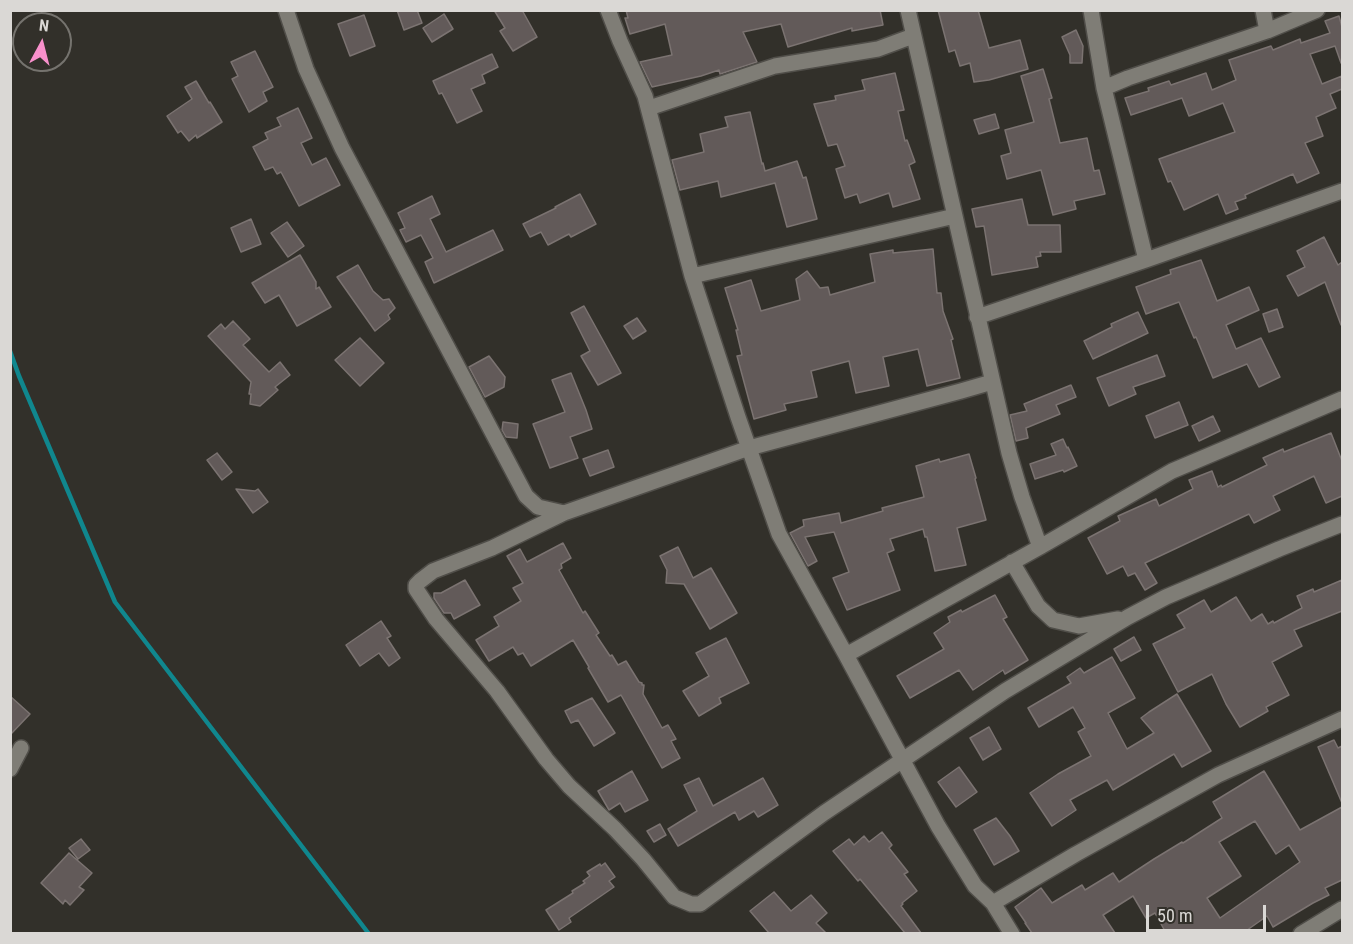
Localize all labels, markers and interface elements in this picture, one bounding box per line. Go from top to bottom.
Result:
north arrow [12,12,72,72]
text: N [38,16,50,36]
scale bar [1149,893,1269,931]
text: 50 m [1157,905,1192,926]

